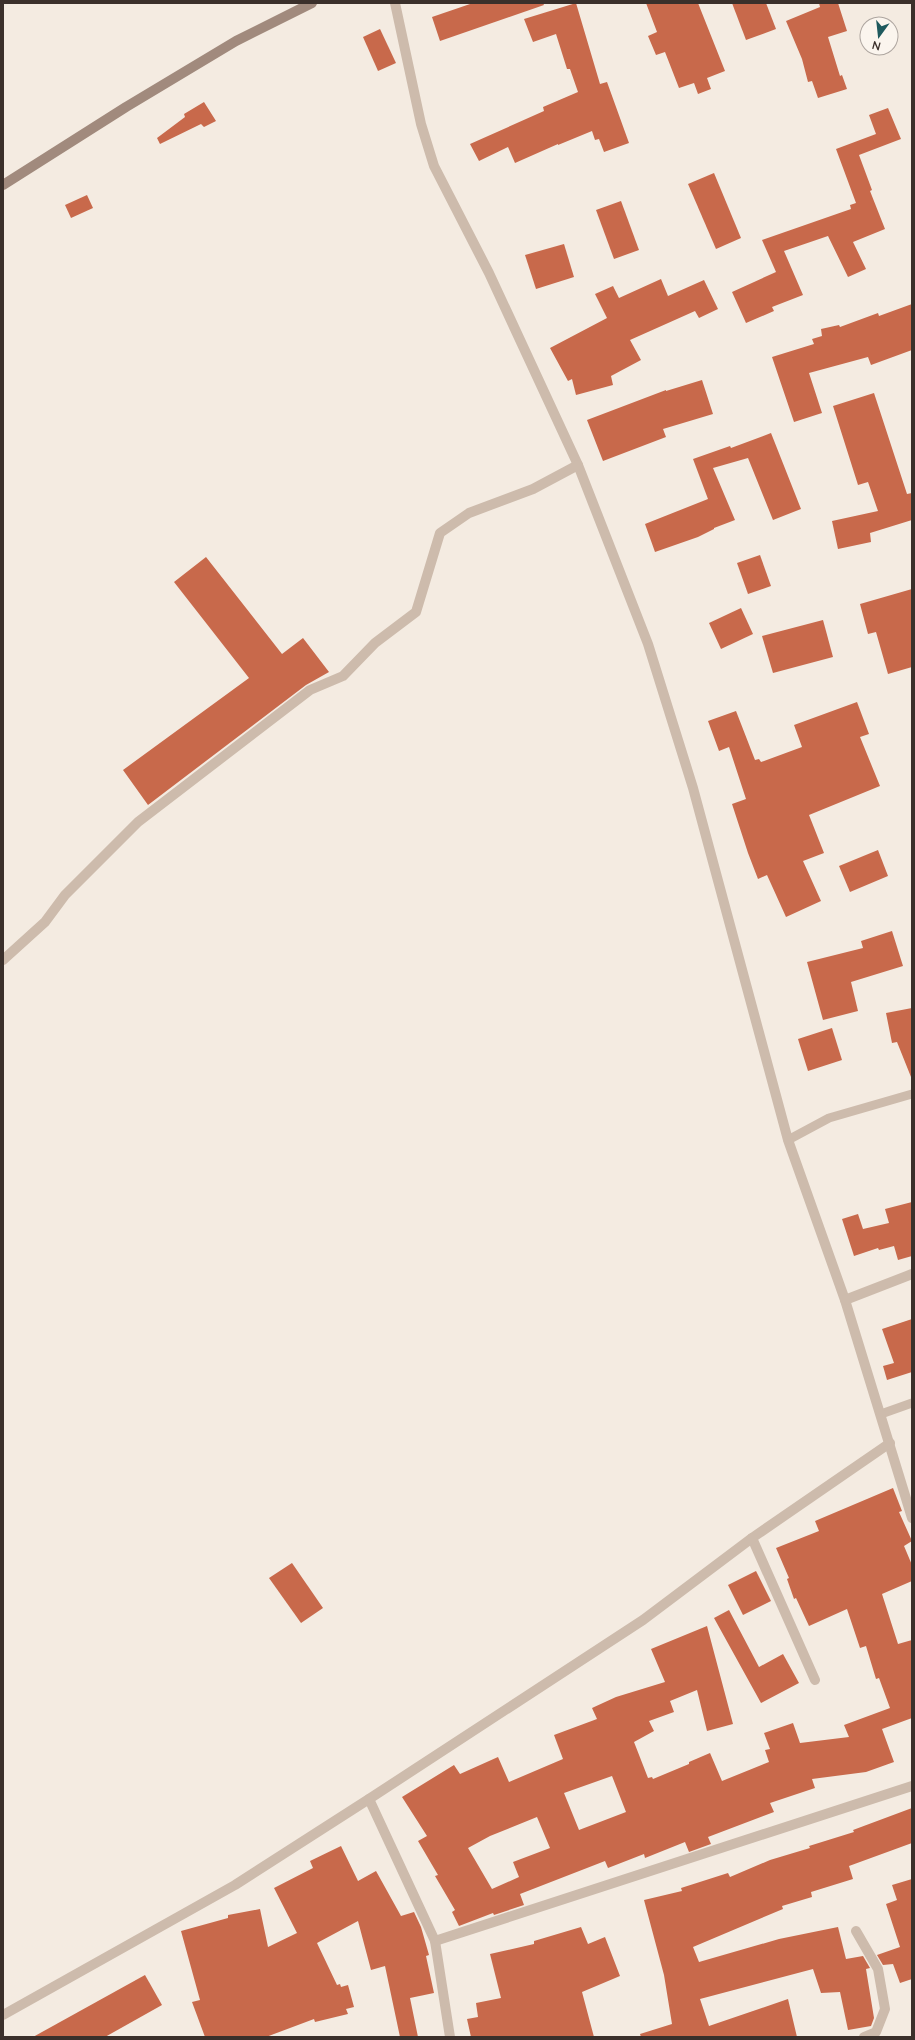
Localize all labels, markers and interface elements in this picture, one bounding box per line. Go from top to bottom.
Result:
north arrow [859,16,899,56]
text: N [871,39,882,54]

